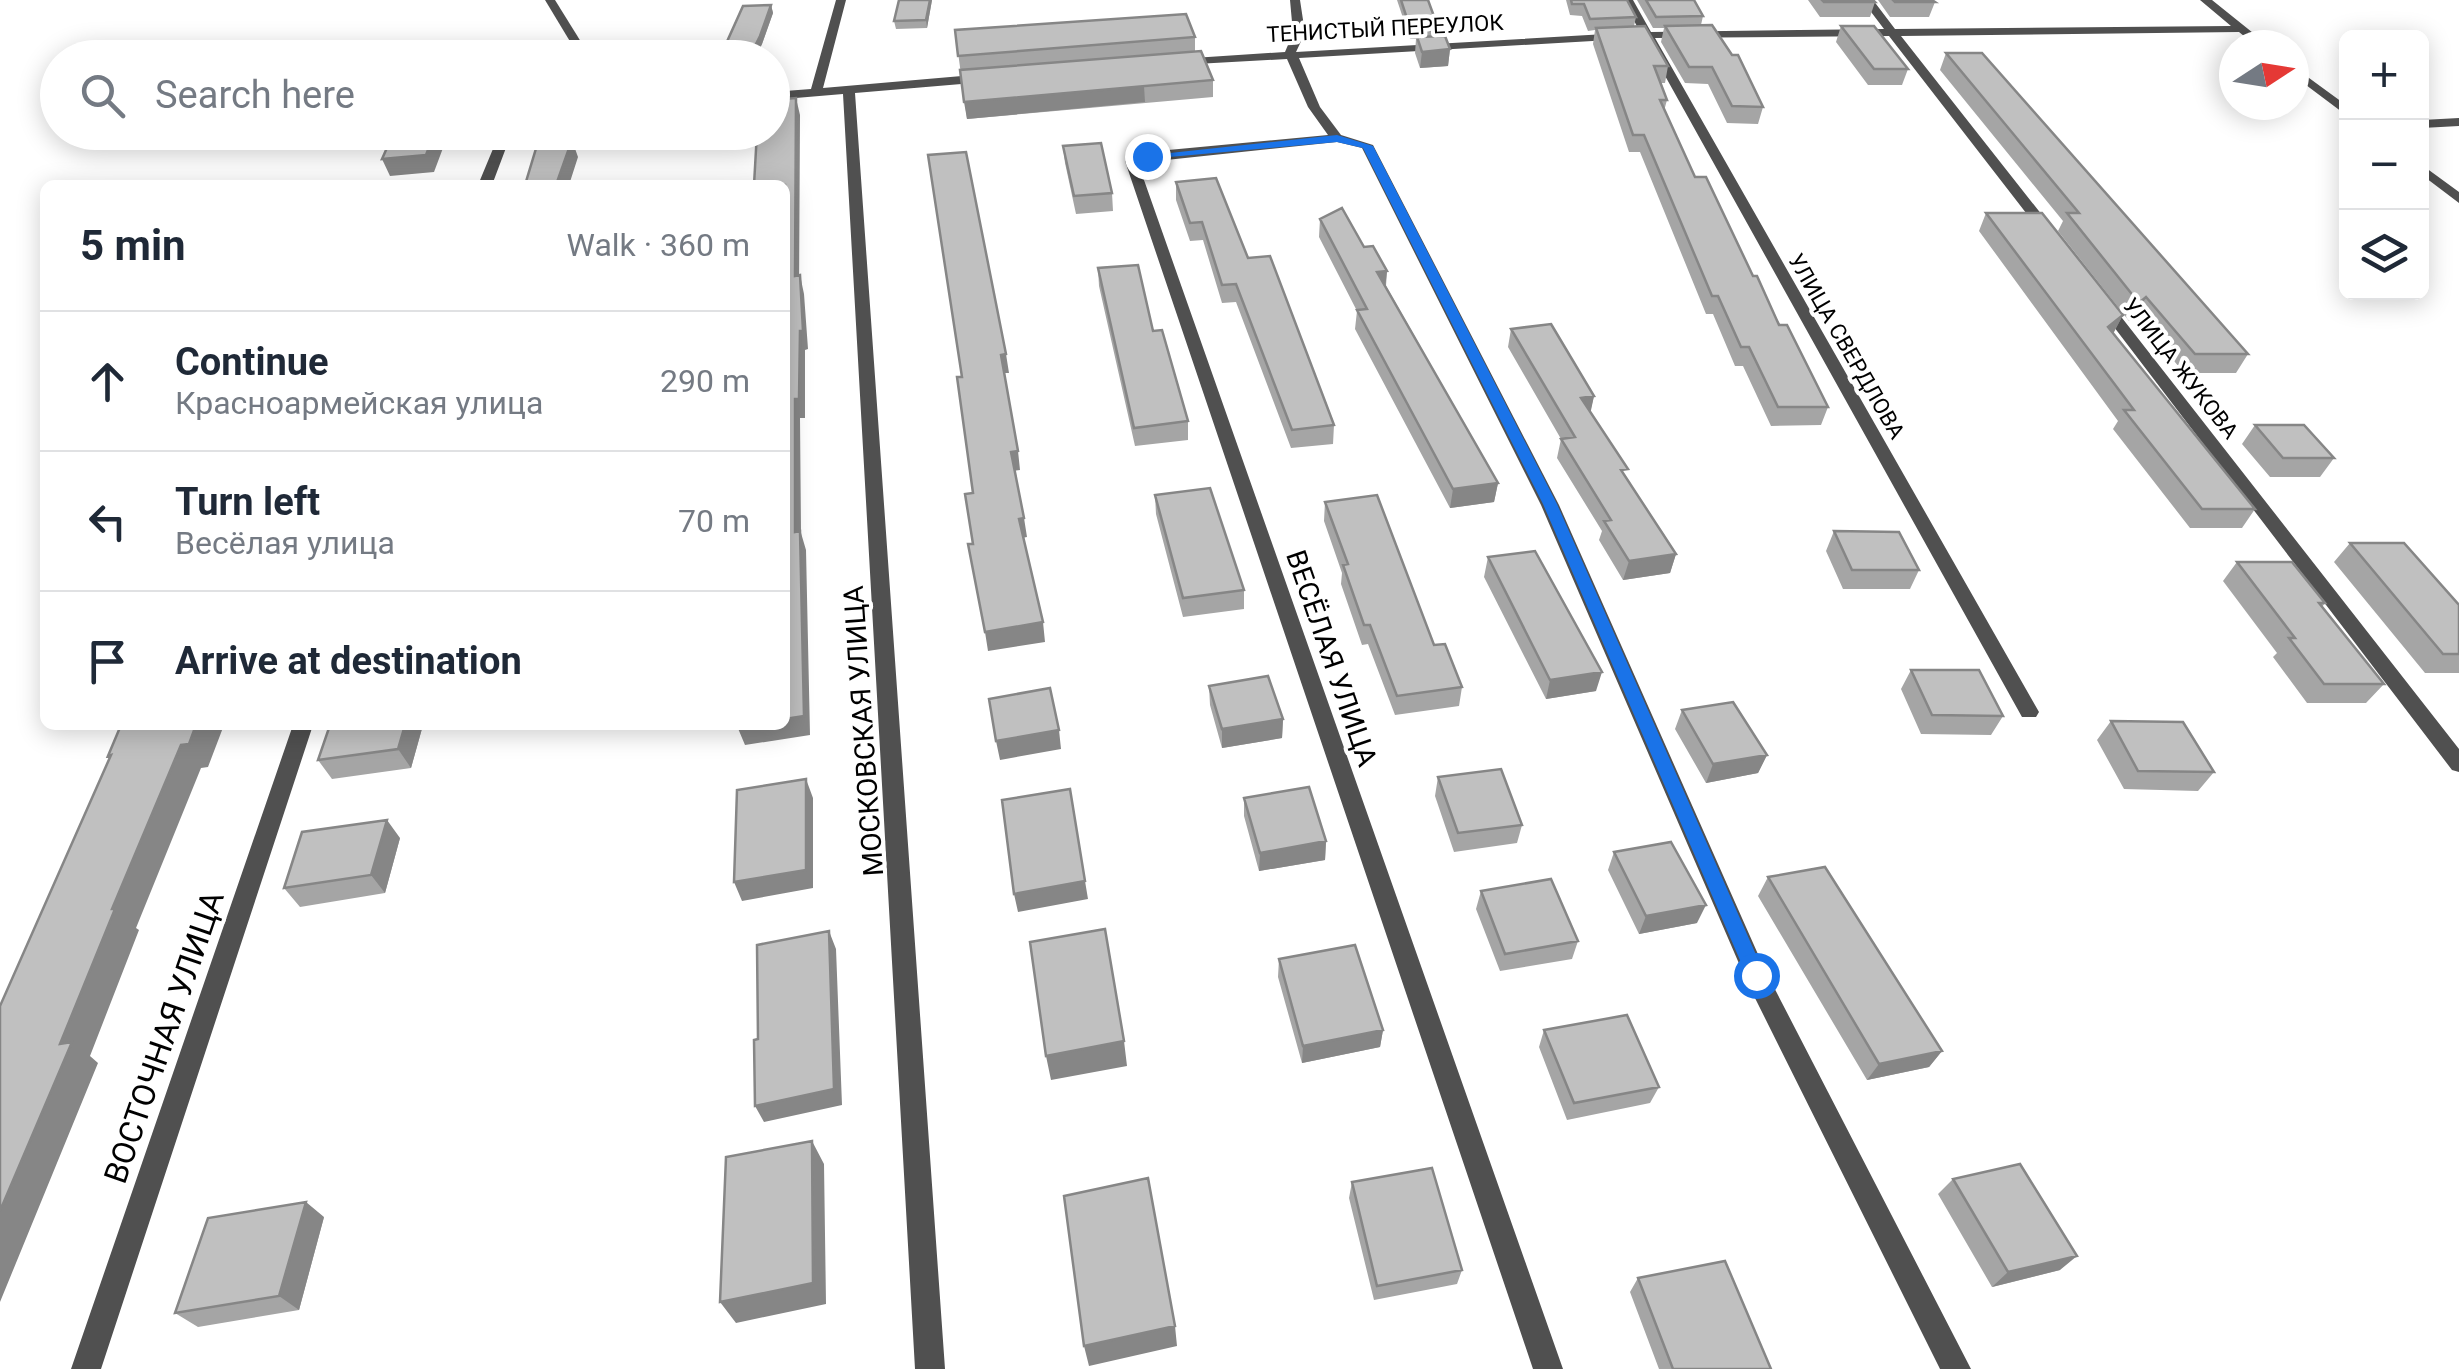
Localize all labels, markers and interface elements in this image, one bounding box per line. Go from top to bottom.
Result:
street label: ТЕНИСТЫЙ ПЕРЕУЛОК [1266,10,1505,47]
north arrow [2219,30,2309,120]
map controls [2339,30,2429,300]
button: + [2339,30,2429,120]
search box [40,40,790,150]
icon: search [75,68,130,123]
text: Search here [155,73,355,117]
button: − [2339,120,2429,210]
route end [1125,134,1171,180]
button: layers [2339,210,2429,300]
text: 5 min [80,221,186,270]
text: Walk · 360 m [567,226,750,264]
street label: УЛИЦА СВЕРДЛОВА [1783,249,1910,444]
street label: УЛИЦА ЖУКОВА [2118,293,2244,444]
text: Continue [175,340,329,384]
icon: ahead [80,354,135,409]
text: 290 m [660,362,750,400]
text: Красноармейская улица [175,384,543,422]
text: Turn left [175,480,320,524]
icon: left [80,494,135,549]
text: 70 m [678,502,750,540]
text: Весёлая улица [175,524,395,562]
street label: ВЕСЁЛАЯ УЛИЦА [1279,546,1384,771]
street label: МОСКОВСКАЯ УЛИЦА [837,585,890,877]
icon: arrive [80,634,135,689]
text: Arrive at destination [175,639,522,683]
street label: ВОСТОЧНАЯ УЛИЦА [96,886,232,1188]
route start [1734,953,1780,999]

